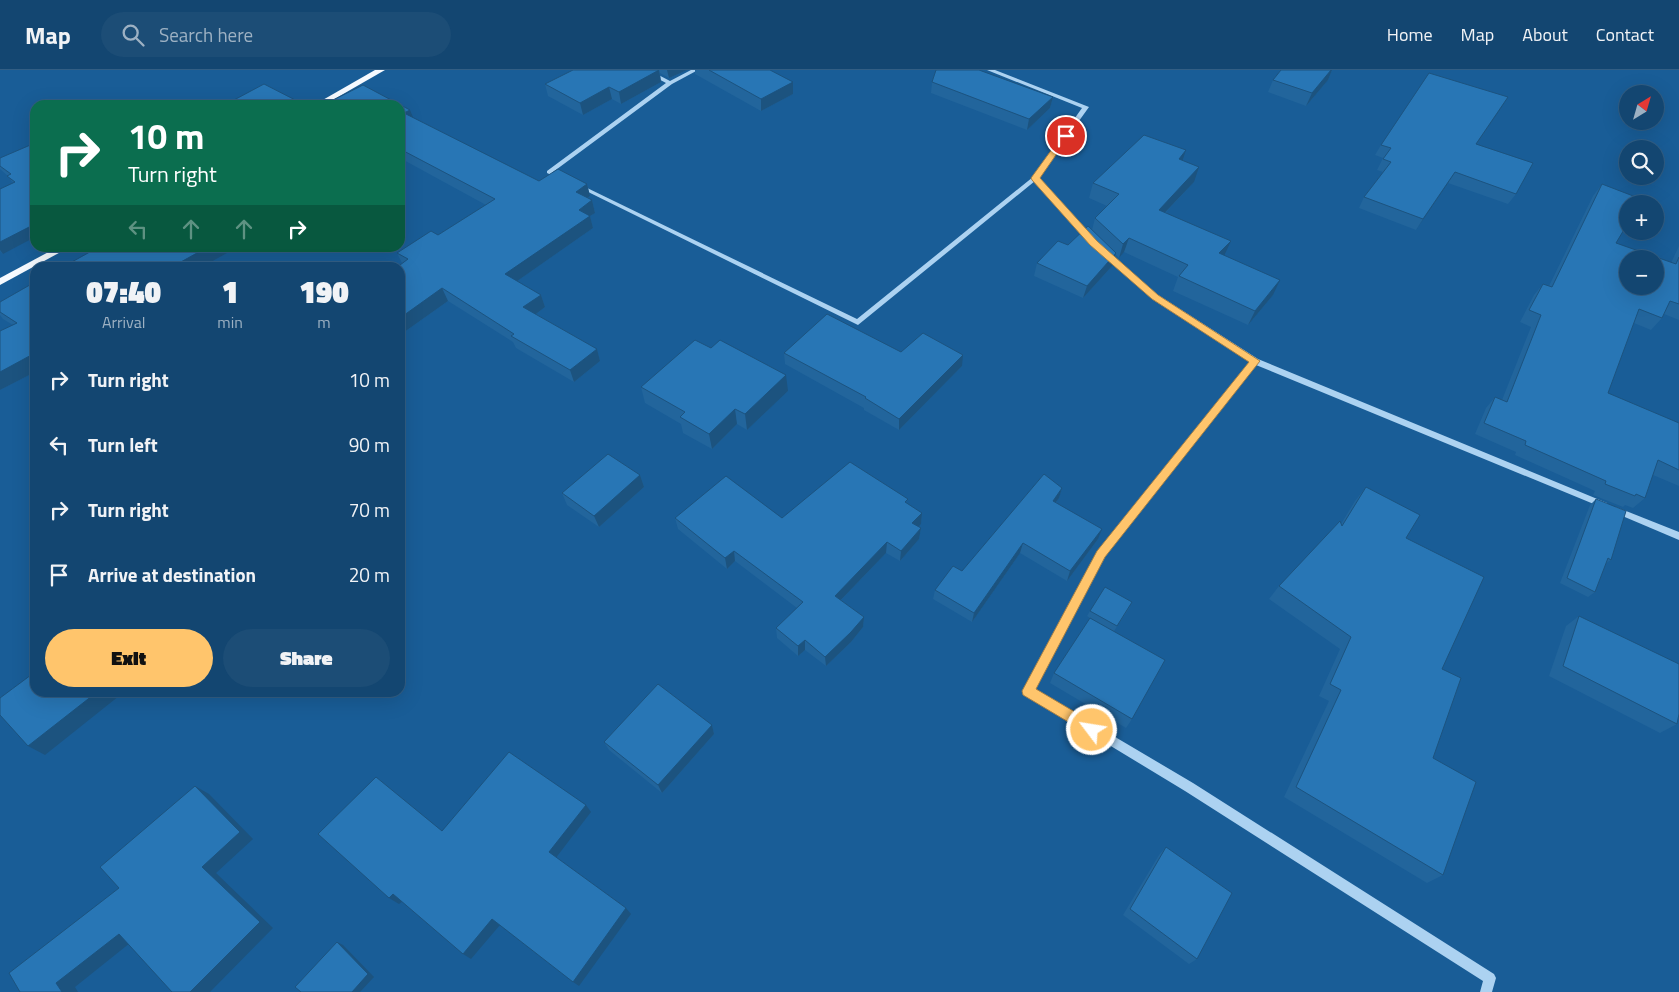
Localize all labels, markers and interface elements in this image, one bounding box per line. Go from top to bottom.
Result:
search box [101,12,451,57]
text: Map [25,17,71,53]
text: Search here [159,20,253,49]
icon: search [119,21,147,49]
text: Home [1387,21,1433,48]
text: Map [1461,21,1494,48]
text: About [1522,21,1568,48]
text: Contact [1596,21,1654,48]
north arrow [1619,85,1664,130]
map controls [1619,85,1664,295]
text: 10 m [128,109,204,163]
pin [1045,115,1087,157]
icon: right [45,120,110,185]
icon: arrive [1052,122,1080,150]
button: search [1619,140,1664,185]
text: Turn right [128,157,217,191]
button: + [1619,195,1664,240]
icon: left [124,215,152,243]
icon: ahead [177,215,205,243]
icon: ahead [230,215,258,243]
icon: right [283,215,311,243]
button: − [1619,250,1664,295]
text: 07:40 [86,269,161,315]
text: 1 [222,269,238,315]
text: 190 [299,269,349,315]
text: Arrival [102,310,145,334]
text: min [217,310,243,334]
text: m [317,310,331,334]
text: Turn right [88,365,169,394]
text: 10 m [349,365,390,394]
icon: right [45,366,73,394]
text: Turn left [88,430,158,459]
text: 90 m [349,430,390,459]
icon: left [45,431,73,459]
text: Turn right [88,495,169,524]
text: 70 m [349,495,390,524]
icon: right [45,496,73,524]
text: Arrive at destination [88,560,256,589]
text: 20 m [349,560,390,589]
icon: arrive [45,561,73,589]
button: Exit [45,629,213,687]
button: Share [223,629,390,687]
position arrow [1065,703,1117,755]

